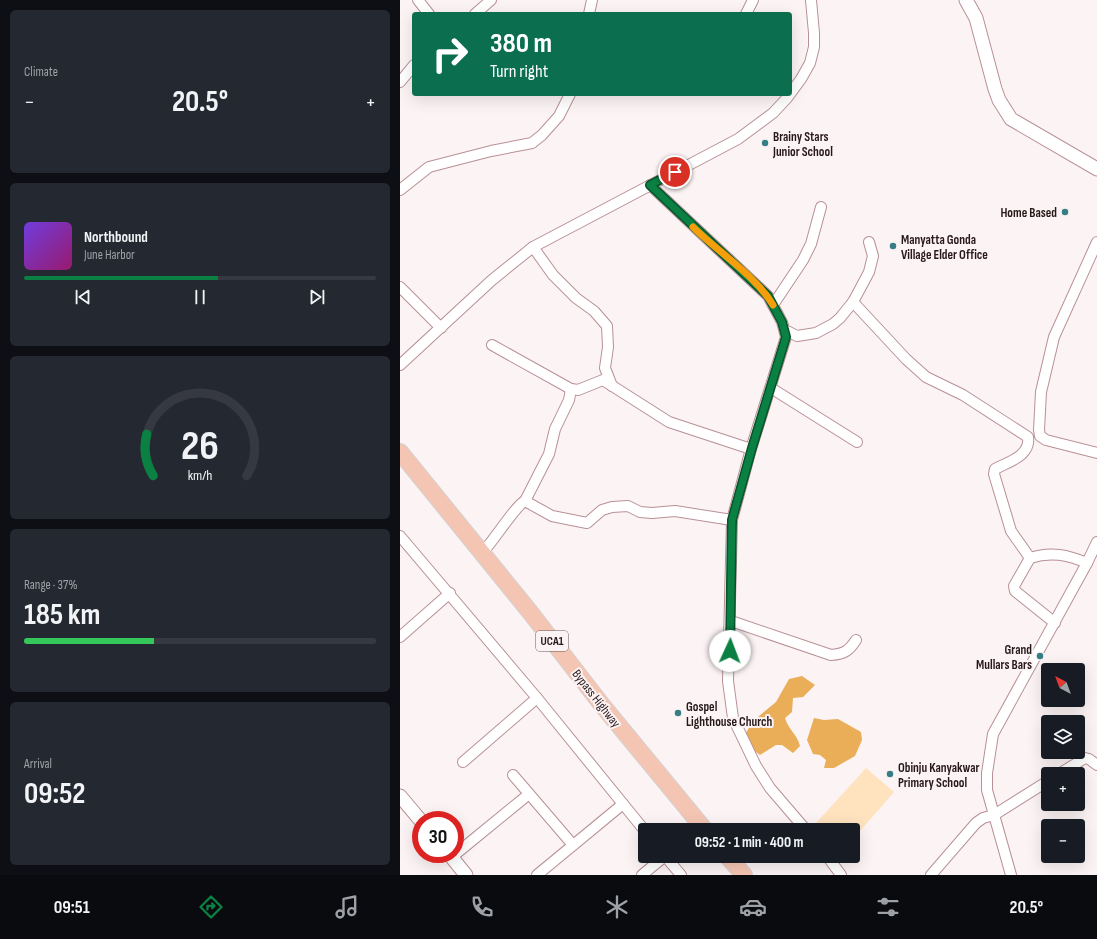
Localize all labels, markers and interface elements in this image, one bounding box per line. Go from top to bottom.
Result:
text: 380 m [490,27,552,60]
icon: right [424,28,476,80]
text: Turn right [490,61,548,82]
text: Climate [24,64,58,80]
text: 20.5° [172,84,228,120]
text: − [24,89,35,116]
text: + [365,89,376,116]
place label: Brainy Stars Junior School [772,129,833,160]
marker: Brainy Stars Junior School [760,138,770,148]
pin [658,155,692,189]
icon: arrive [664,161,686,183]
place label: Home Based [1000,205,1057,221]
marker: Home Based [1060,207,1070,217]
text: Northbound [84,228,148,247]
place label: Manyatta Gonda Village Elder Office [901,232,988,263]
marker: Manyatta Gonda Village Elder Office [888,241,898,251]
text: June Harbor [84,247,135,263]
icon: previous [72,286,94,308]
icon: pause [189,286,211,308]
icon: next [306,286,328,308]
text: 26 [181,421,219,470]
text: km/h [188,466,212,483]
text: Range · 37% [24,577,78,593]
text: 185 km [24,597,100,633]
position arrow [709,630,751,672]
road number: UCA1 [536,631,568,651]
place label: Grand Mullars Bars [976,642,1032,673]
marker: Grand Mullars Bars [1035,651,1045,661]
north arrow [1041,663,1085,707]
map controls [1041,663,1085,863]
street label: Bypass Highway [569,666,624,731]
place label: Gospel Lighthouse Church [686,699,773,730]
marker: Gospel Lighthouse Church [673,708,683,718]
button: layers [1041,715,1085,759]
text: Arrival [24,756,52,772]
place label: Obinju Kanyakwar Primary School [898,760,980,791]
button: + [1041,767,1085,811]
marker: Obinju Kanyakwar Primary School [885,769,895,779]
text: 09:52 [24,776,86,812]
speed limit sign: 30 [412,811,464,863]
button: − [1041,819,1085,863]
text: 09:52 · 1 min · 400 m [695,833,803,852]
icon: directions [197,893,225,921]
icon: music [333,893,361,921]
icon: phone [468,893,496,921]
icon: climate [603,893,631,921]
icon: car [739,893,767,921]
icon: filters [874,893,902,921]
text: 09:51 [54,897,90,918]
text: 20.5° [1010,897,1043,918]

